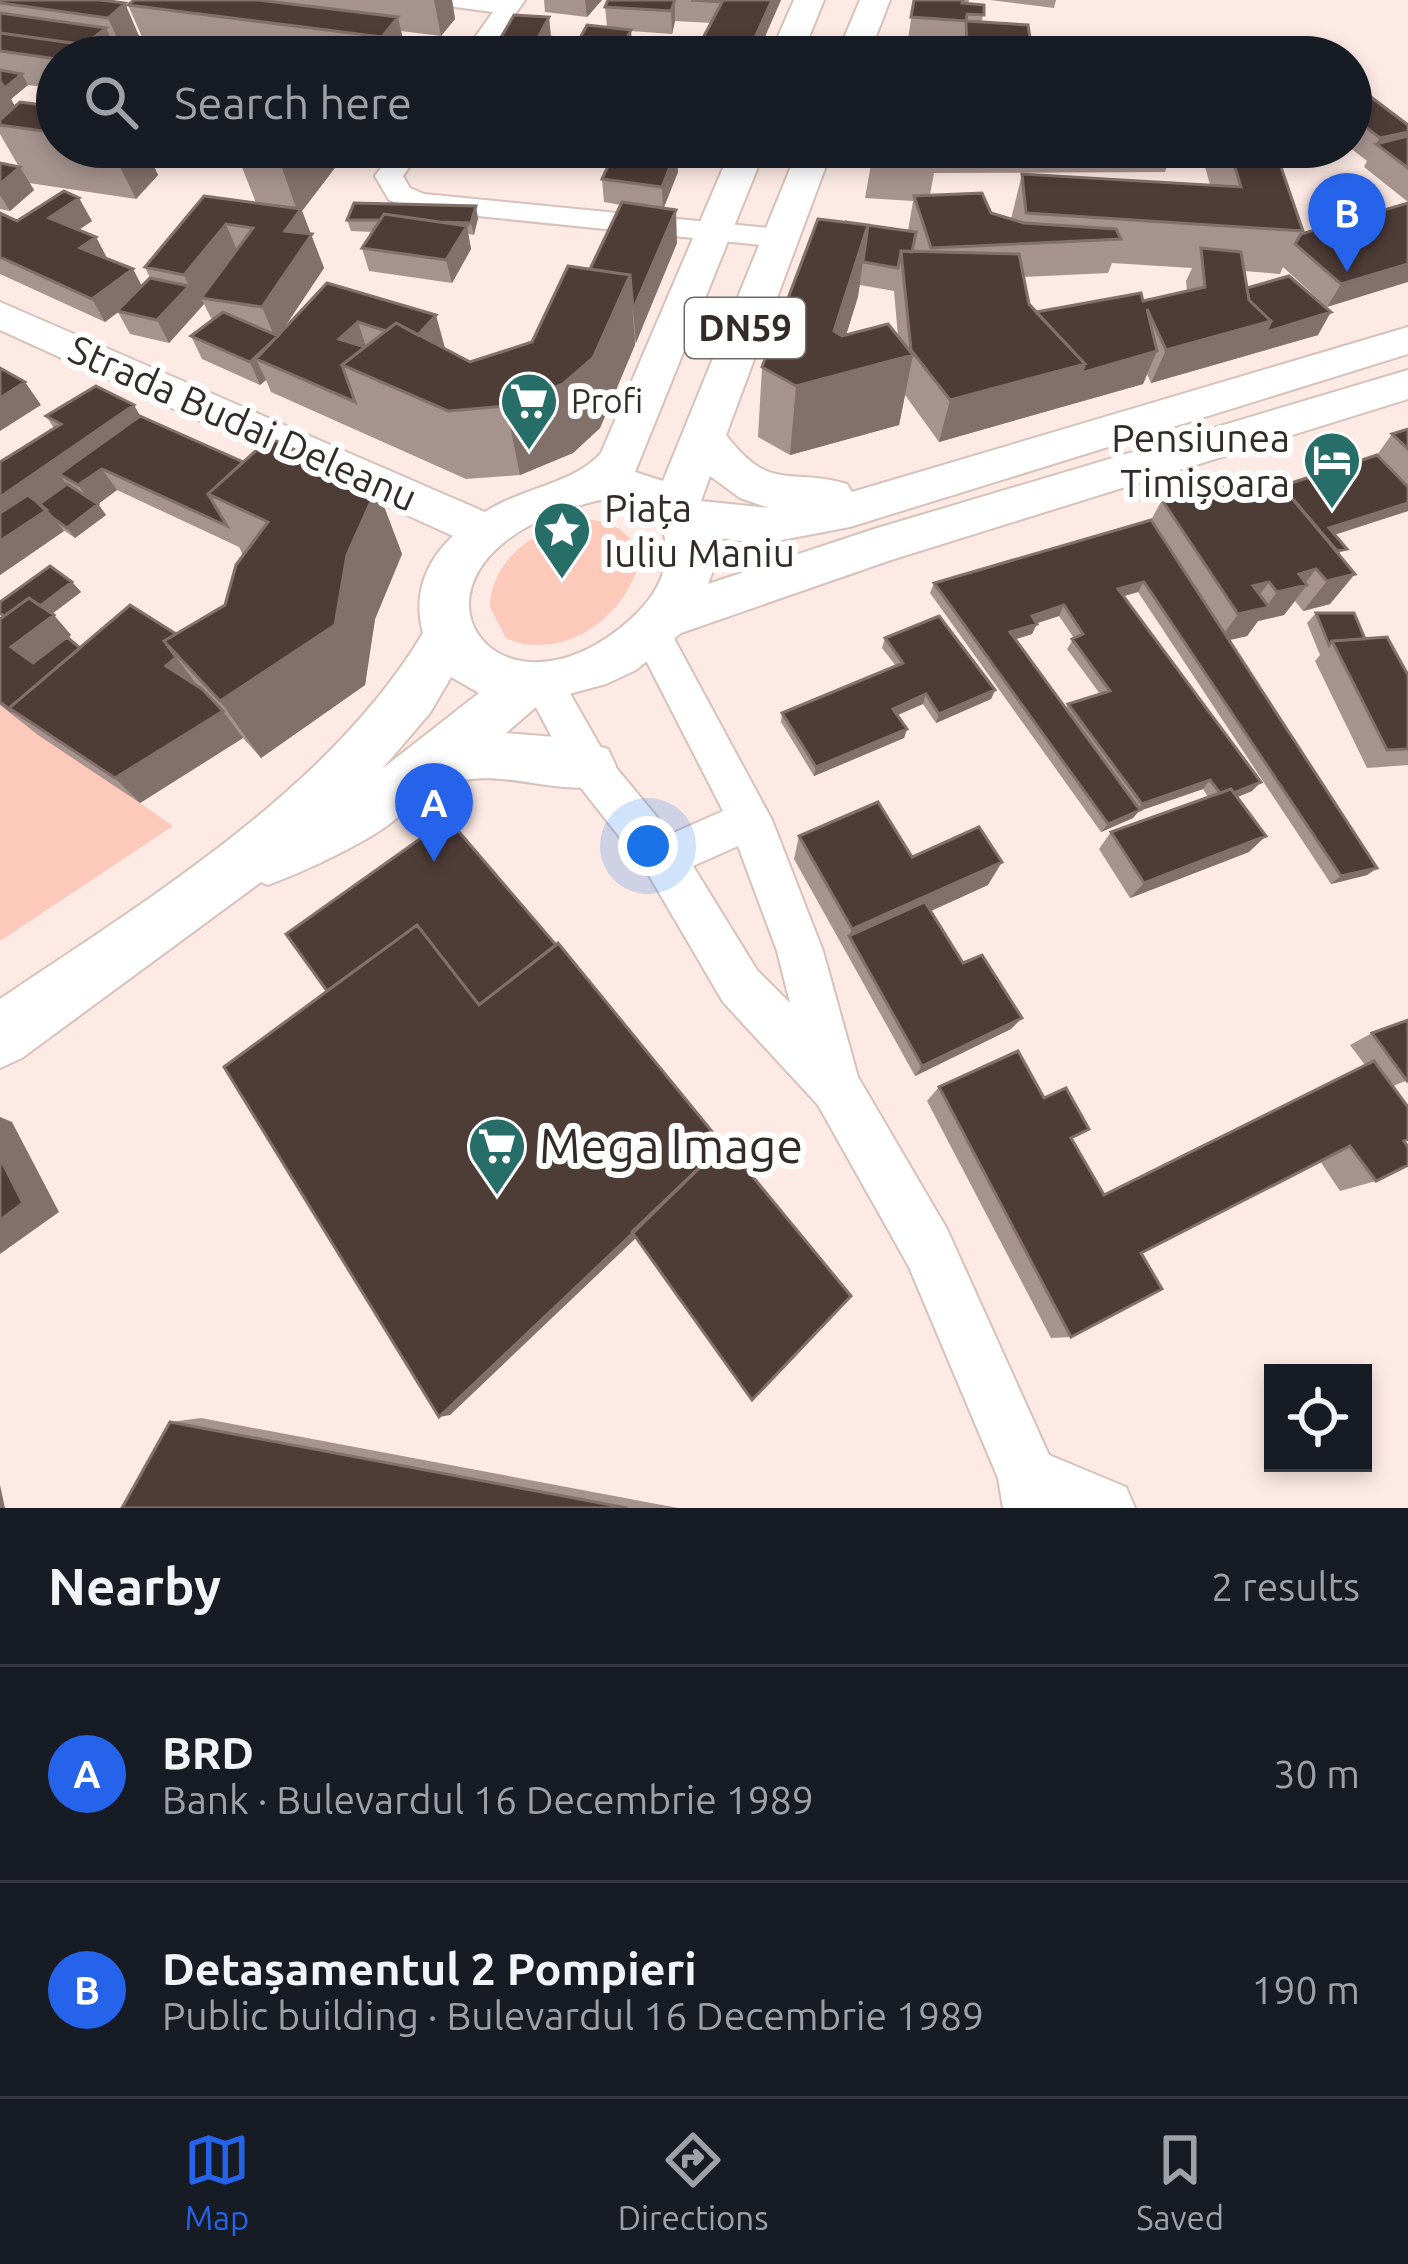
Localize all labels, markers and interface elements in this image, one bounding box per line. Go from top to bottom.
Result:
search box [36,36,1372,168]
icon: search [78,69,144,135]
text: Search here [174,77,412,128]
pin: B [1308,173,1386,272]
road number: DN59 [685,298,805,358]
street label: Strada Budai Deleanu [63,326,424,519]
supermarket icon: Profi [498,370,560,452]
place label: Profi [571,382,643,419]
place label: Pensiunea Timișoara [1111,416,1290,504]
hotel icon: Pensiunea Timișoara [1301,429,1363,511]
place label: Piața Iuliu Maniu [604,486,795,574]
place icon: Piața Iuliu Maniu [531,499,593,581]
pin: A [395,763,473,862]
your location [618,816,678,876]
supermarket icon: Mega Image [466,1115,528,1197]
place label: Mega Image [539,1118,803,1172]
map controls [1264,1364,1372,1472]
button: locate [1264,1364,1372,1472]
text: Nearby [48,1557,221,1615]
text: 2 results [1211,1565,1360,1608]
text: BRD [162,1727,254,1778]
text: A [73,1752,101,1795]
text: 30 m [1273,1752,1360,1795]
text: Bank · Bulevardul 16 Decembrie 1989 [162,1778,814,1821]
text: Detașamentul 2 Pompieri [162,1943,697,1994]
text: B [74,1968,100,2011]
text: 190 m [1251,1968,1360,2011]
text: Public building · Bulevardul 16 Decembrie 1989 [162,1994,984,2037]
tab: Map [184,2127,250,2236]
tab: Directions [618,2127,768,2236]
tab: Saved [1136,2127,1224,2236]

